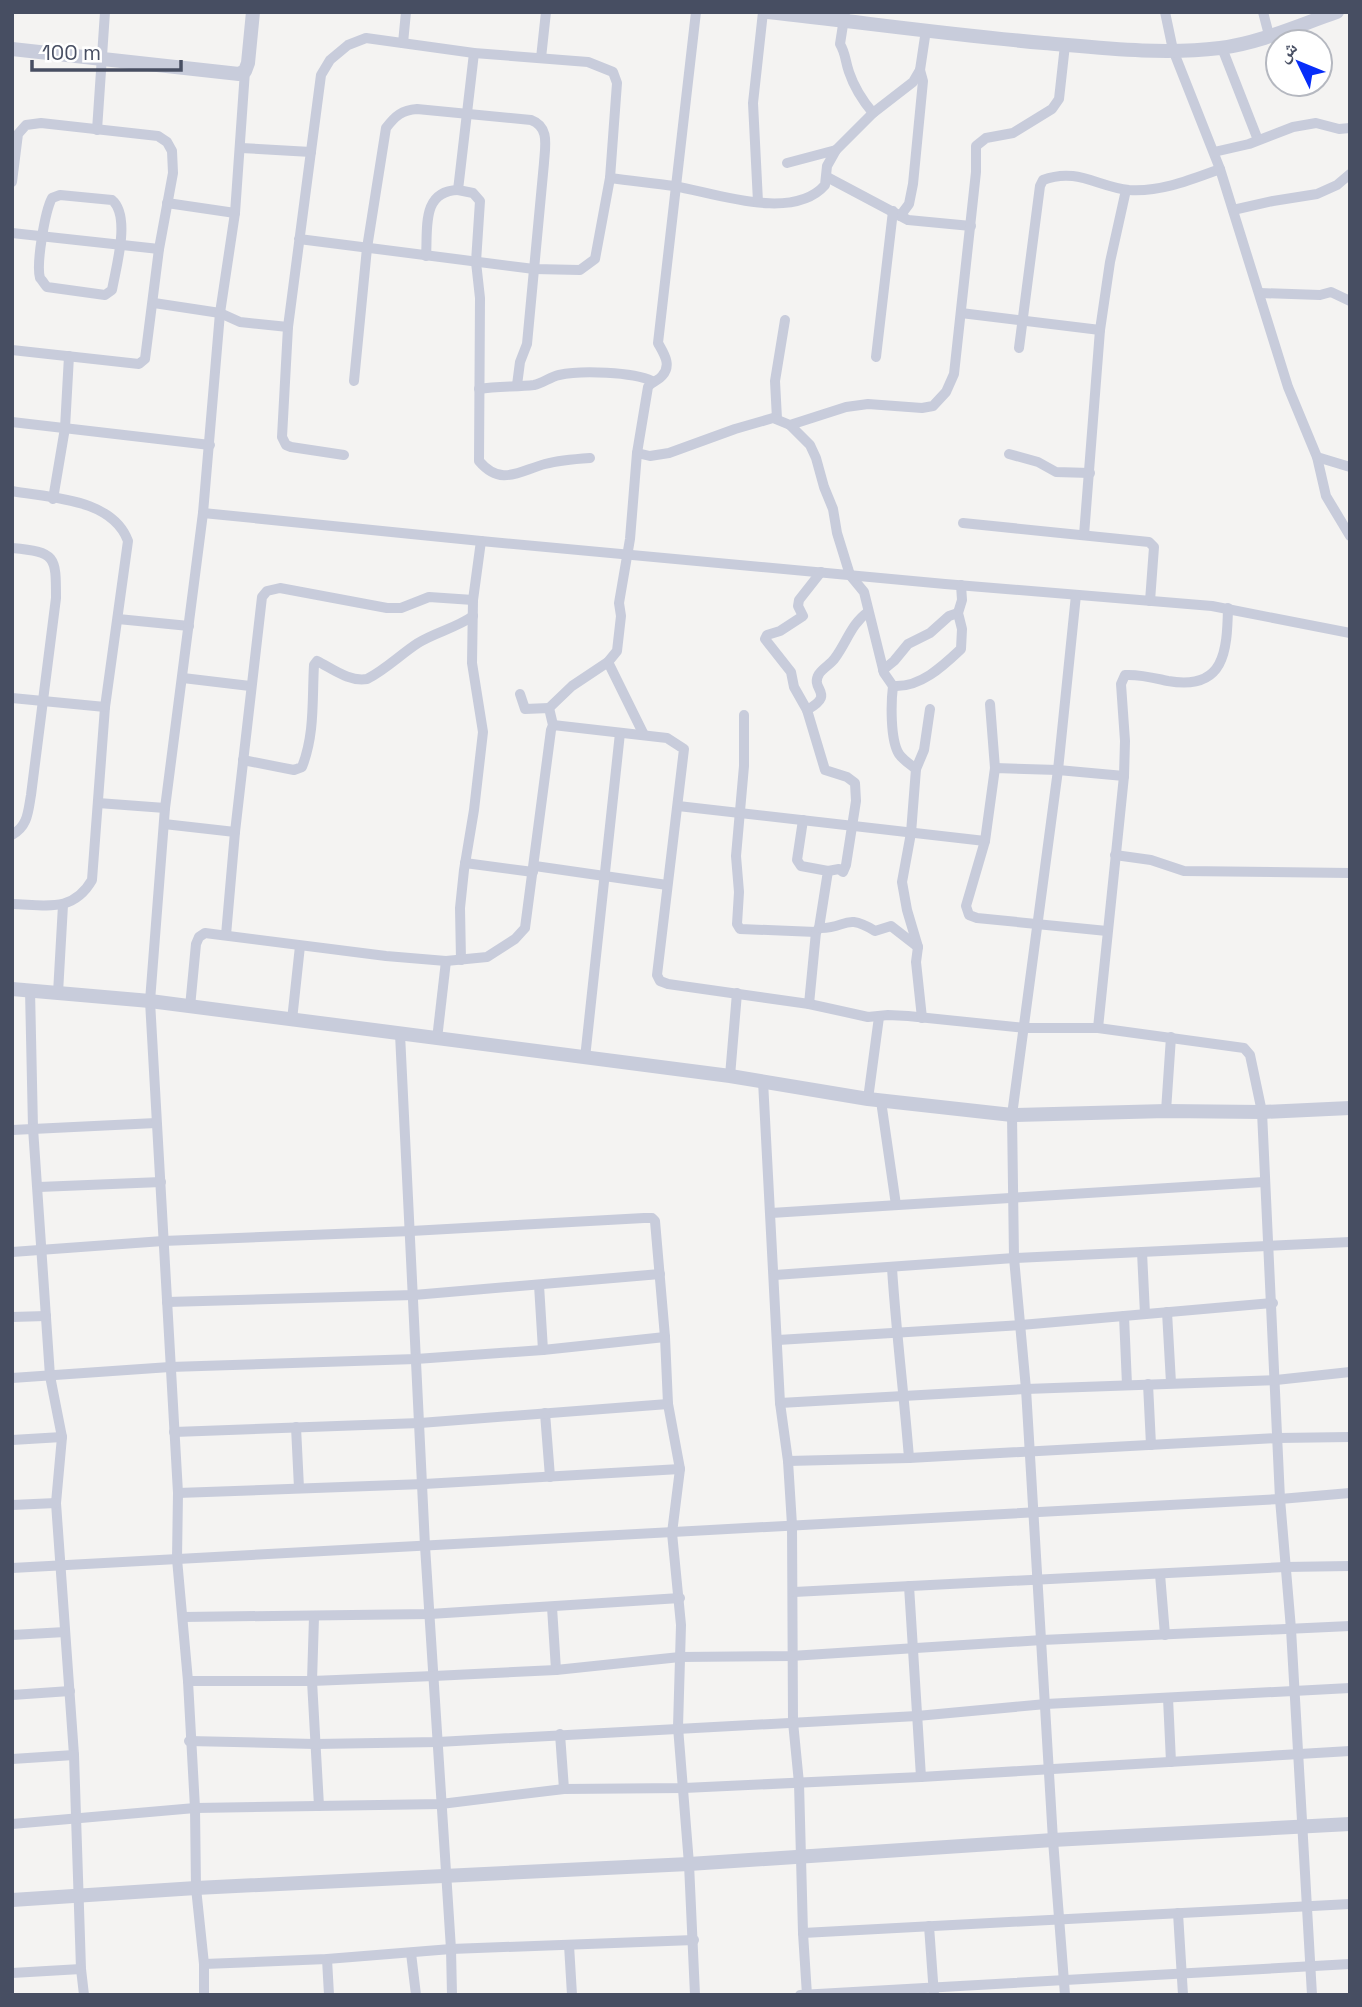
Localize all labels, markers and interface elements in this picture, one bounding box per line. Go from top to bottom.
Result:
scale bar [32,28,180,72]
north arrow [1264,28,1334,98]
text: ش [1271,36,1303,68]
text: 100 m [42,39,101,66]

